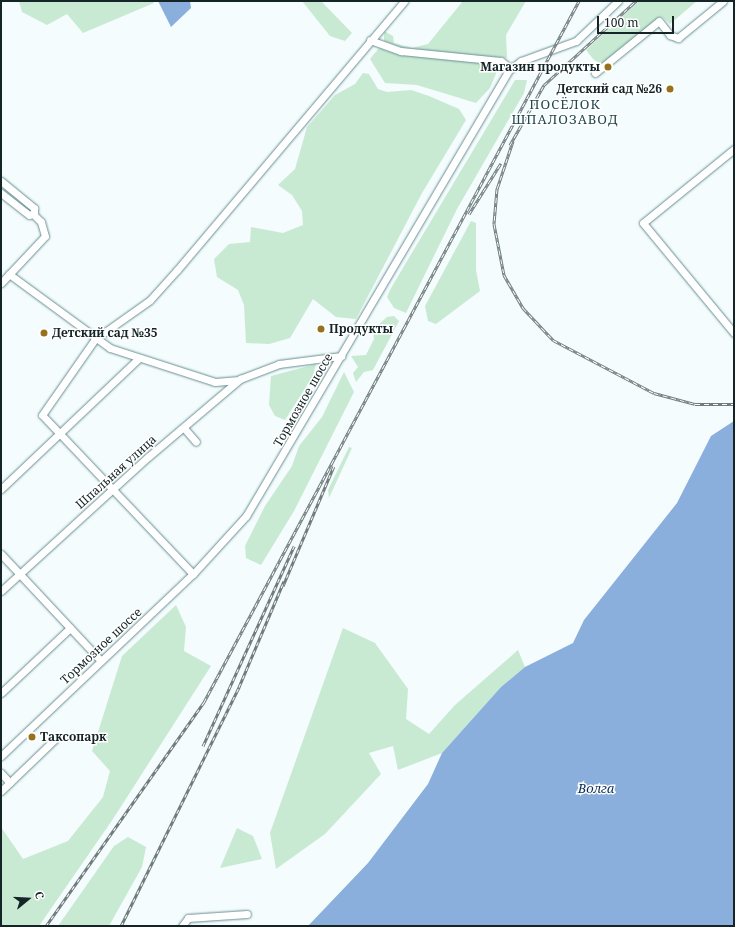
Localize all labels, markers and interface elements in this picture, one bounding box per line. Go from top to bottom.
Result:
scale bar [599,8,676,34]
text: 100 m [604,14,639,31]
place label: Магазин продукты [480,60,600,74]
marker: Магазин продукты [603,62,613,72]
place label: Детский сад №26 [557,82,662,96]
marker: Детский сад №26 [665,84,675,94]
district label: ПОСЁЛОК ШПАЛОЗАВОД [511,97,619,128]
place label: Продукты [329,322,393,336]
marker: Продукты [316,324,326,334]
place label: Детский сад №35 [52,326,157,340]
marker: Детский сад №35 [39,328,49,338]
street label: Тормозное шоссе [270,351,336,449]
street label: Шпальная улица [73,432,159,512]
street label: Тормозное шоссе [57,605,145,687]
place label: Таксопарк [40,730,106,744]
marker: Таксопарк [27,732,37,742]
water label: Волга [578,780,614,796]
north arrow [8,879,48,919]
text: С [32,889,48,901]

